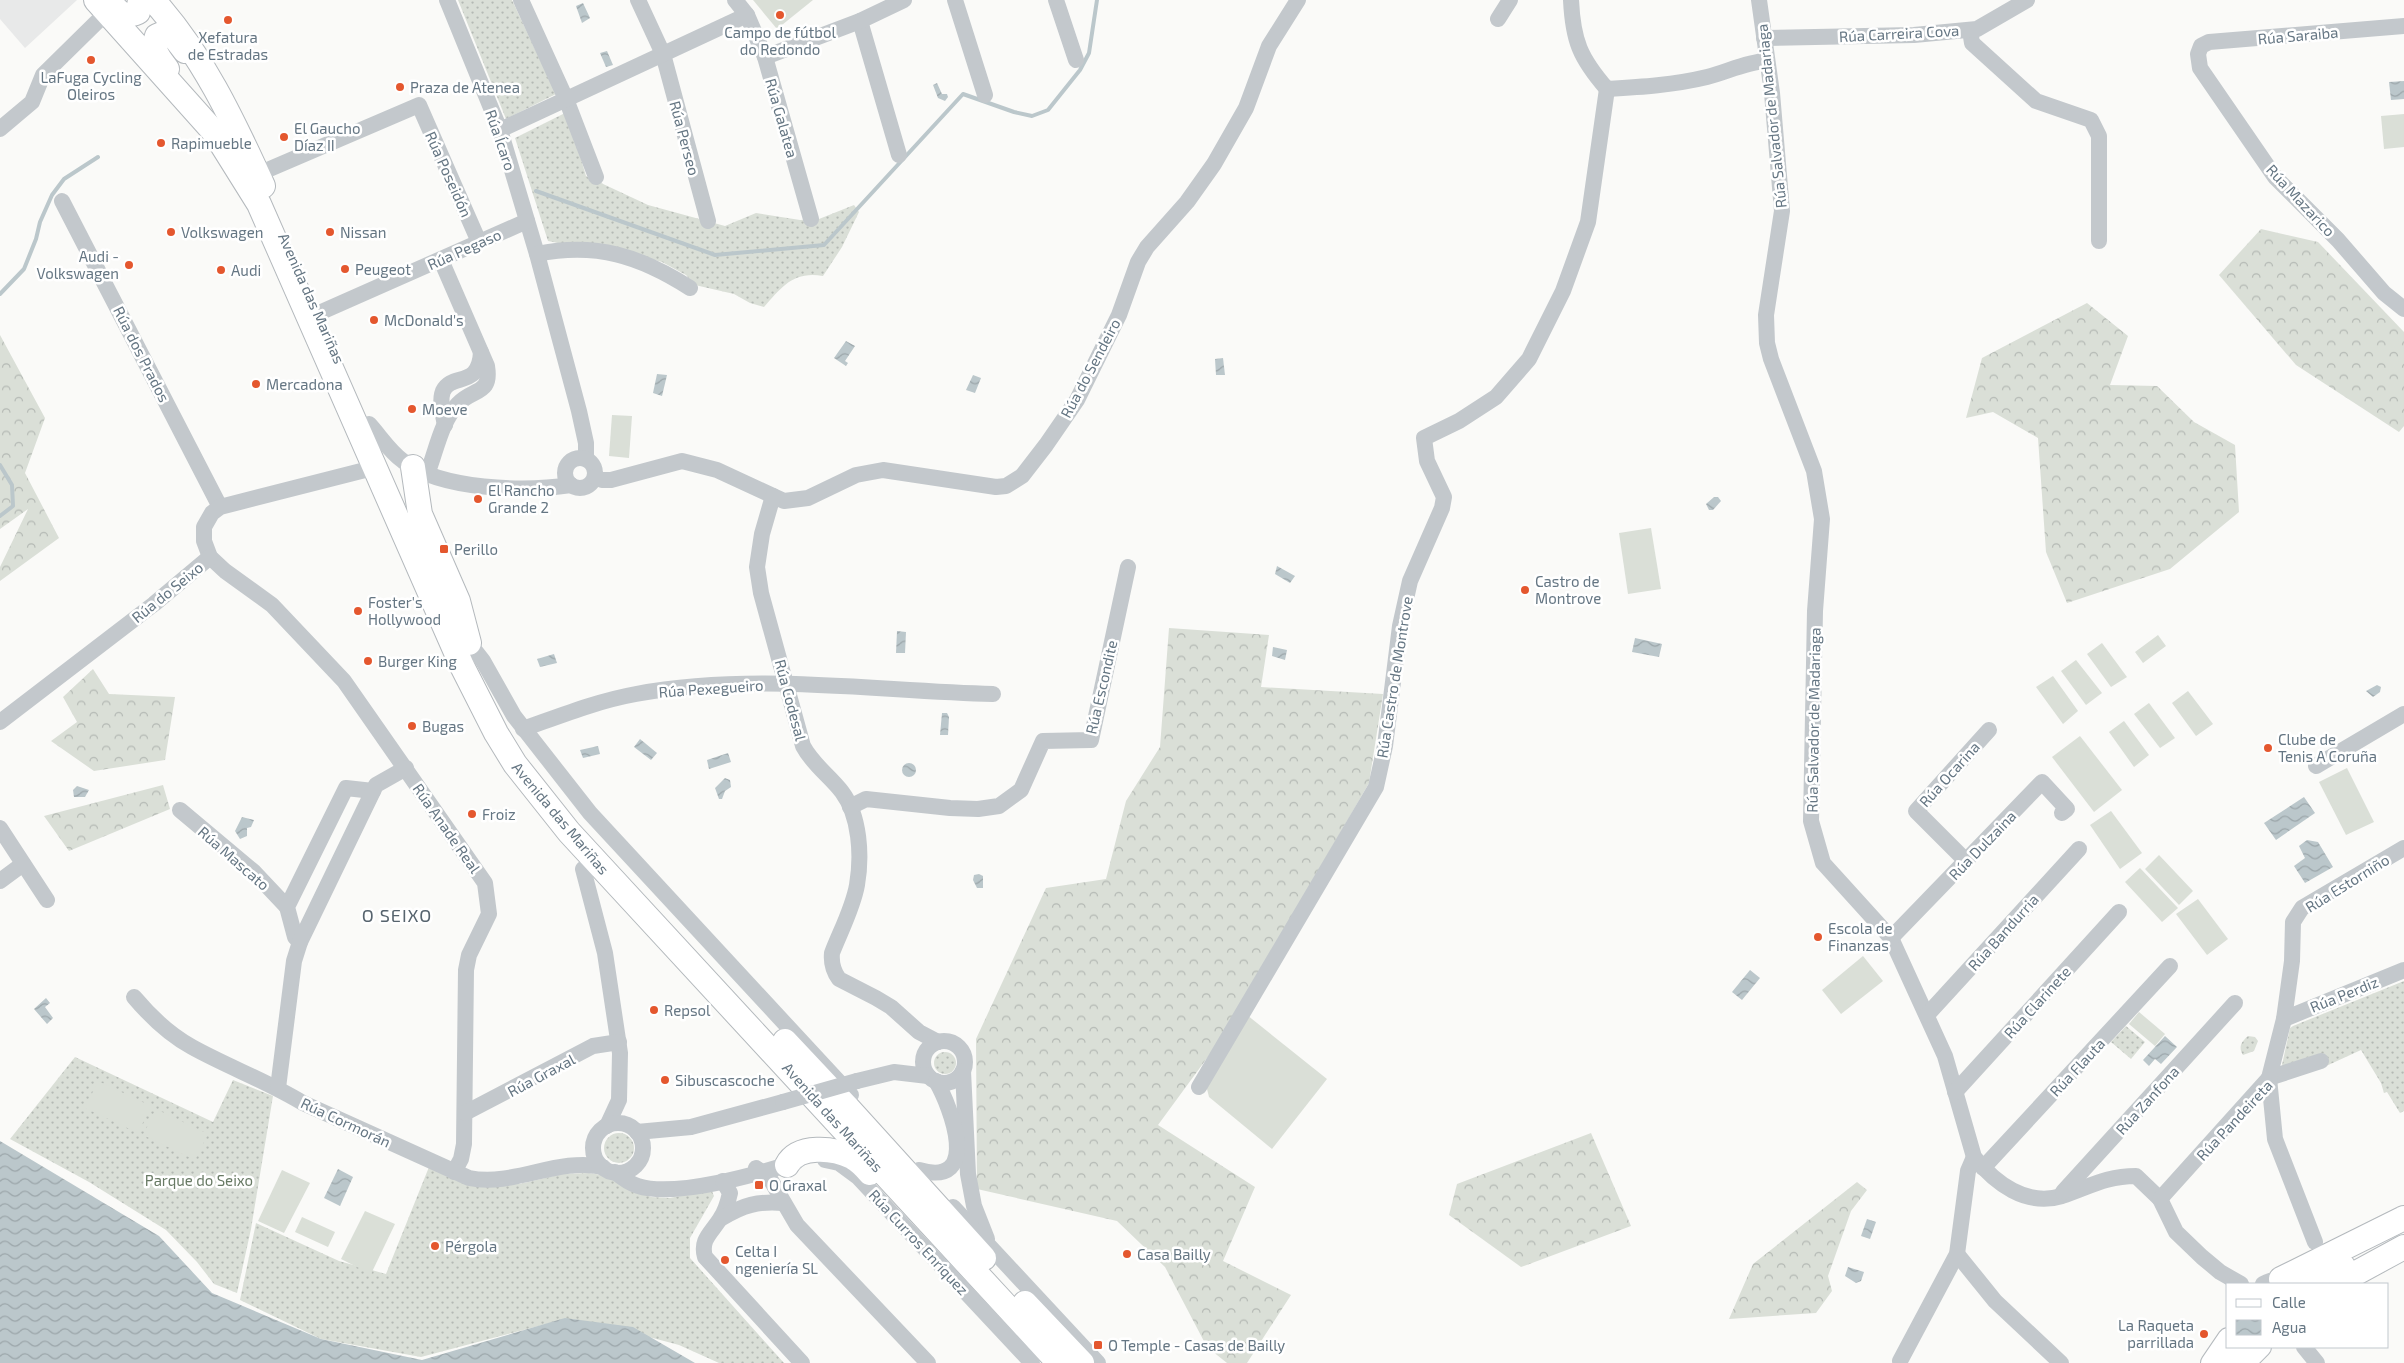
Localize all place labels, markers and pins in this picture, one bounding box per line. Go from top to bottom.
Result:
marker: Campo de fútbol do Redondo [774,9,786,21]
marker: Xefatura de Estradas [222,14,234,26]
place label: Campo de fútbol do Redondo [724,23,836,58]
place label: Xefatura de Estradas [188,28,268,63]
marker: LaFuga Cycling Oleiros [85,54,97,66]
place label: LaFuga Cycling Oleiros [40,68,142,103]
place label: Praza de Atenea [410,78,520,96]
marker: Praza de Atenea [394,81,406,93]
place label: El Gaucho Díaz II [294,119,361,154]
marker: El Gaucho Díaz II [278,131,290,143]
place label: Rapimueble [171,134,252,152]
marker: Rapimueble [155,137,167,149]
place label: Volkswagen [181,223,263,241]
place label: Nissan [340,223,387,241]
marker: Volkswagen [165,226,177,238]
marker: Nissan [324,226,336,238]
place label: Audi - Volkswagen [37,247,119,282]
marker: Audi - Volkswagen [123,259,135,271]
place label: Peugeot [355,260,411,278]
place label: Audi [231,261,261,279]
marker: Peugeot [339,263,351,275]
marker: Audi [215,264,227,276]
place label: McDonald's [384,311,464,329]
marker: McDonald's [368,314,380,326]
place label: Mercadona [266,375,343,393]
marker: Mercadona [250,378,262,390]
place label: Moeve [422,400,468,418]
marker: Moeve [406,403,418,415]
place label: El Rancho Grande 2 [488,481,555,516]
marker: El Rancho Grande 2 [472,493,484,505]
place label: Perillo [454,540,498,558]
marker: Perillo [438,543,450,555]
place label: Castro de Montrove [1535,572,1601,607]
marker: Castro de Montrove [1519,584,1531,596]
place label: Foster's Hollywood [368,593,441,628]
marker: Foster's Hollywood [352,605,364,617]
place label: Burger King [378,652,458,670]
marker: Burger King [362,655,374,667]
place label: Bugas [422,717,464,735]
marker: Bugas [406,720,418,732]
place label: Clube de Tenis A Coruña [2278,730,2377,765]
marker: Clube de Tenis A Coruña [2262,742,2274,754]
place label: Froiz [482,805,516,823]
marker: Froiz [466,808,478,820]
place label: Escola de Finanzas [1828,919,1892,954]
marker: Escola de Finanzas [1812,931,1824,943]
place label: Repsol [664,1001,711,1019]
marker: Repsol [648,1004,660,1016]
place label: Sibuscascoche [675,1071,775,1089]
marker: Sibuscascoche [659,1074,671,1086]
place label: O Graxal [769,1176,827,1194]
marker: O Graxal [753,1179,765,1191]
place label: Pérgola [445,1237,497,1255]
marker: Pérgola [429,1240,441,1252]
place label: Celta I ngeniería SL [735,1242,818,1277]
place label: Casa Bailly [1137,1245,1211,1263]
marker: Casa Bailly [1121,1248,1133,1260]
marker: Celta I ngeniería SL [719,1254,731,1266]
place label: La Raqueta parrillada [2118,1316,2194,1351]
marker: La Raqueta parrillada [2198,1328,2210,1340]
place label: O Temple - Casas de Bailly [1108,1336,1285,1354]
marker: O Temple - Casas de Bailly [1092,1339,1104,1351]

